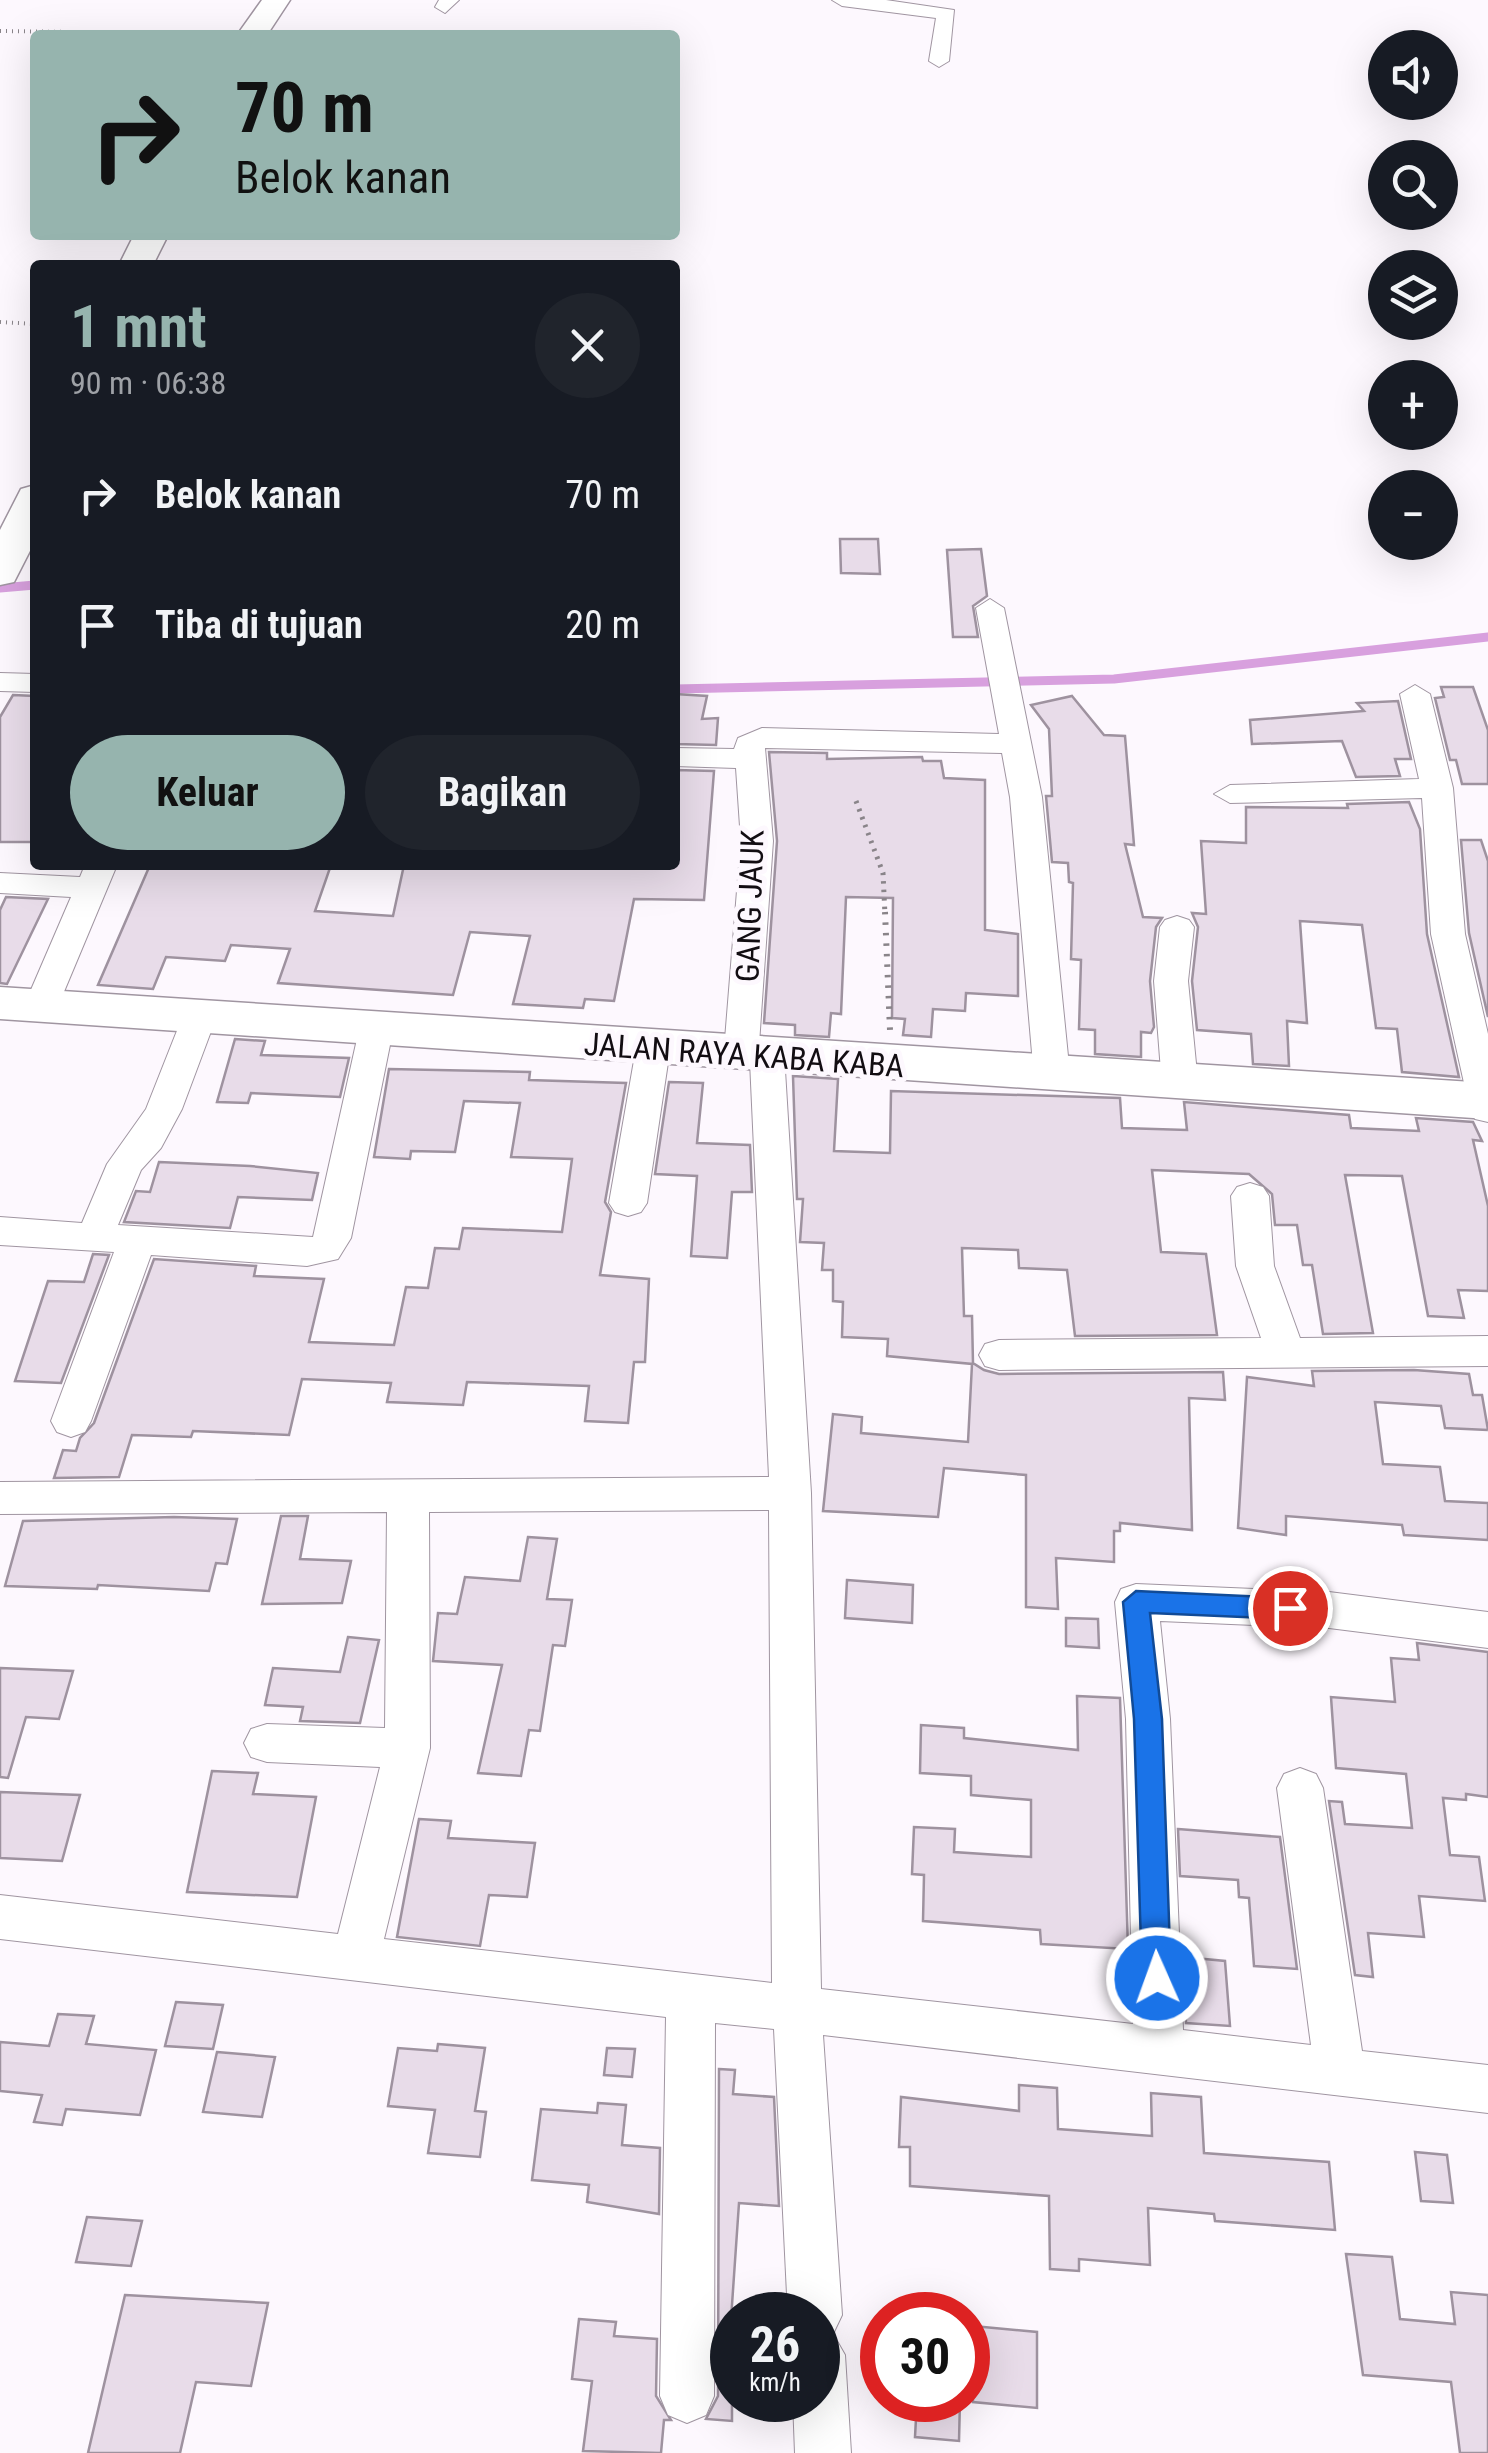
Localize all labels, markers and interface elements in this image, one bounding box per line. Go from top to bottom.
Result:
map controls [1368,30,1458,560]
button: sound [1368,30,1458,120]
text: 70 m [235,67,374,149]
icon: right [70,70,200,200]
button: search [1368,140,1458,230]
text: Belok kanan [235,151,451,204]
button: layers [1368,250,1458,340]
text: 1 mnt [70,291,207,362]
button: close [535,293,640,398]
button: + [1368,360,1458,450]
text: 90 m · 06:38 [70,364,226,402]
icon: right [70,468,125,523]
button: − [1368,470,1458,560]
text: Belok kanan [155,473,341,517]
text: 70 m [565,473,640,517]
icon: arrive [70,598,125,653]
text: Tiba di tujuan [155,603,363,647]
text: 20 m [565,603,640,647]
button: Keluar [70,735,345,850]
button: Bagikan [365,735,640,850]
street label: GANG JAUK [728,829,772,983]
street label: JALAN RAYA KABA KABA [583,1025,905,1085]
pin [1248,1566,1333,1651]
icon: arrive [1263,1581,1318,1636]
position arrow [1105,1926,1209,2030]
speed limit sign: 30 [860,2292,990,2422]
text: 26 [750,2316,800,2374]
text: km/h [749,2368,801,2397]

